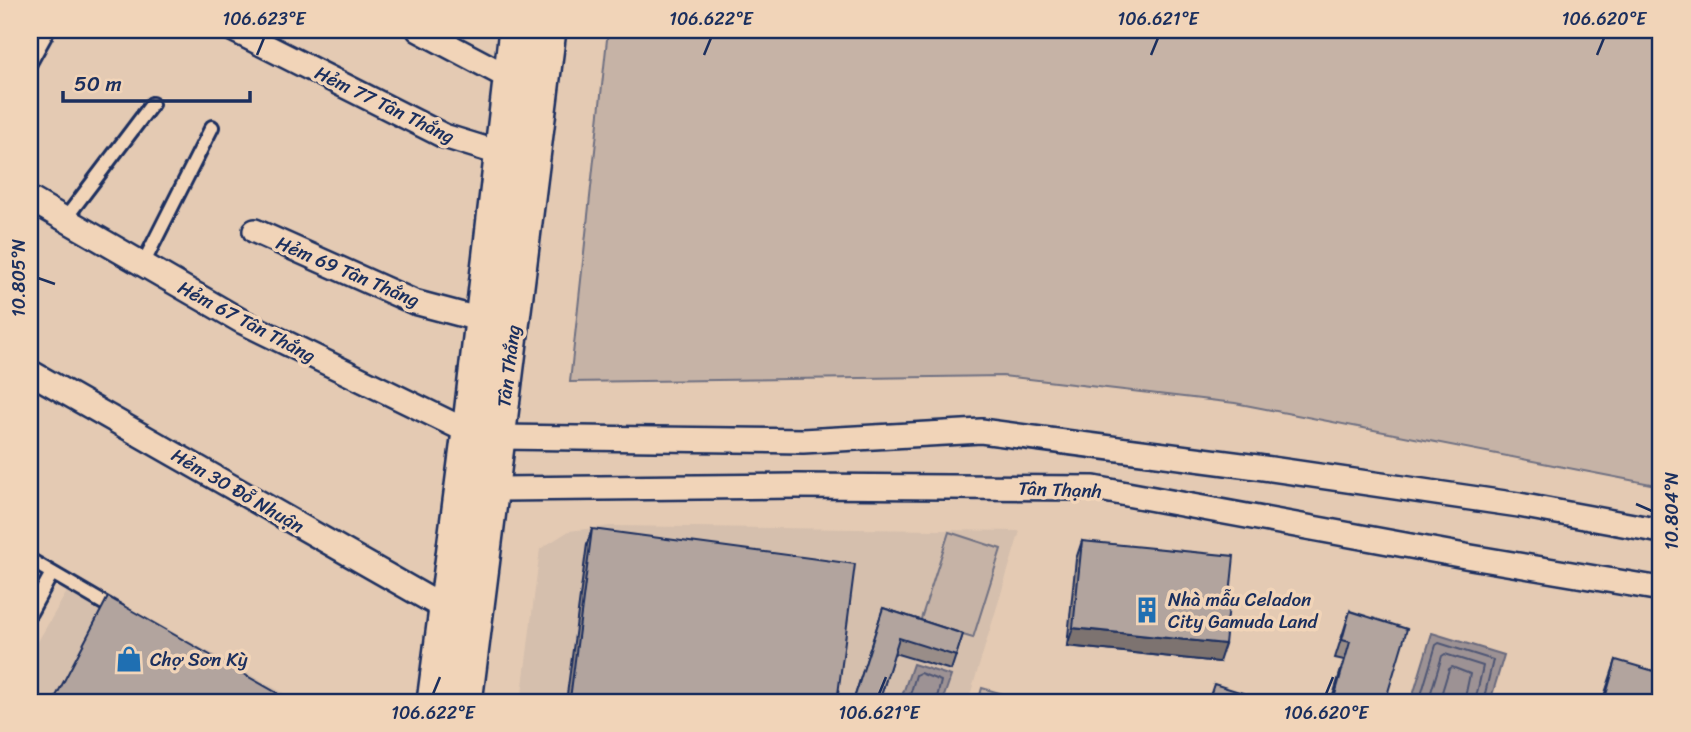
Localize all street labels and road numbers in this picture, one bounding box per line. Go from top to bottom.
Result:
street label: Hẻm 77 Tân Thắng [309,56,461,153]
street label: Hẻm 69 Tân Thắng [271,226,425,317]
street label: Hẻm 67 Tân Thắng [172,271,322,372]
street label: Tân Thắng [487,322,530,409]
street label: Hẻm 30 Đỗ Nhuận [165,439,311,542]
street label: Tân Thạnh [1018,472,1102,507]

